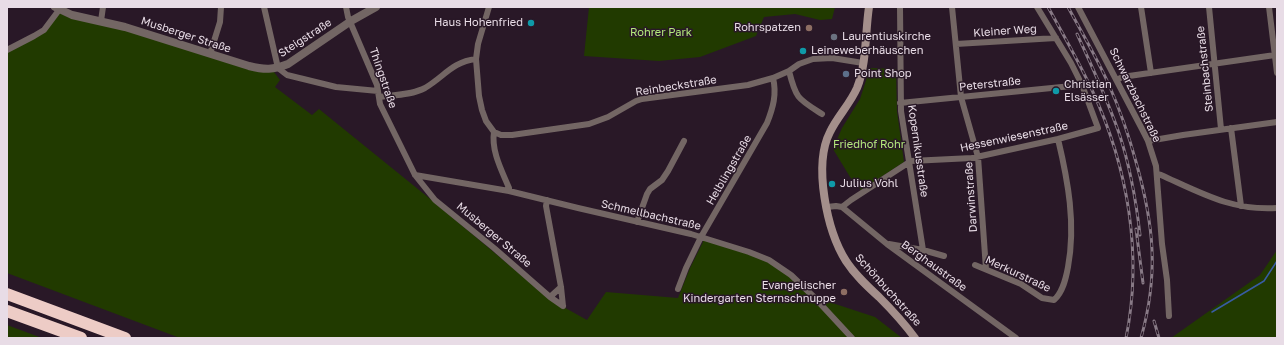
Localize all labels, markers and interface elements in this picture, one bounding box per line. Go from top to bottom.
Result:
street label: Musberger Straße [139,14,233,56]
street label: Steigstraße [276,16,334,60]
place label: Haus Hohenfried [434,16,523,30]
marker: Haus Hohenfried [526,18,536,28]
place label: Rohrspatzen [734,21,801,35]
street label: Kleiner Weg [973,22,1037,40]
marker: Rohrspatzen [804,23,814,33]
street label: Steinbachstraße [1194,25,1216,113]
park label: Rohrer Park [630,26,692,40]
place label: Laurentiuskirche [842,30,931,44]
marker: Laurentiuskirche [829,32,839,42]
place label: Leineweberhäuschen [811,44,924,58]
street label: Schwarzbachstraße [1106,45,1164,145]
street label: Thingstraße [366,46,400,110]
marker: Leineweberhäuschen [798,46,808,56]
place label: Point Shop [854,67,912,81]
marker: Point Shop [841,69,851,79]
street label: Reinbeckstraße [634,73,718,99]
street label: Peterstraße [959,74,1021,94]
place label: Christian Elsässer [1064,78,1112,104]
marker: Christian Elsässer [1051,86,1061,96]
street label: Kopernikusstraße [905,104,931,198]
street label: Hessenwiesenstraße [959,119,1069,155]
street label: Helblingstraße [704,133,754,207]
park label: Friedhof Rohr [833,138,905,152]
street label: Darwinstraße [962,161,980,233]
place label: Julius Vohl [840,177,898,191]
marker: Julius Vohl [827,179,837,189]
street label: Schmellbachstraße [600,197,702,233]
street label: Musberger Straße [454,200,534,270]
street label: Berghaustraße [899,238,969,294]
street label: Schönbuchstraße [852,251,924,329]
street label: Merkurstraße [983,253,1053,295]
place label: Evangelischer Kindergarten Sternschnuppe [683,279,836,305]
marker: Evangelischer Kindergarten Sternschnuppe [839,287,849,297]

